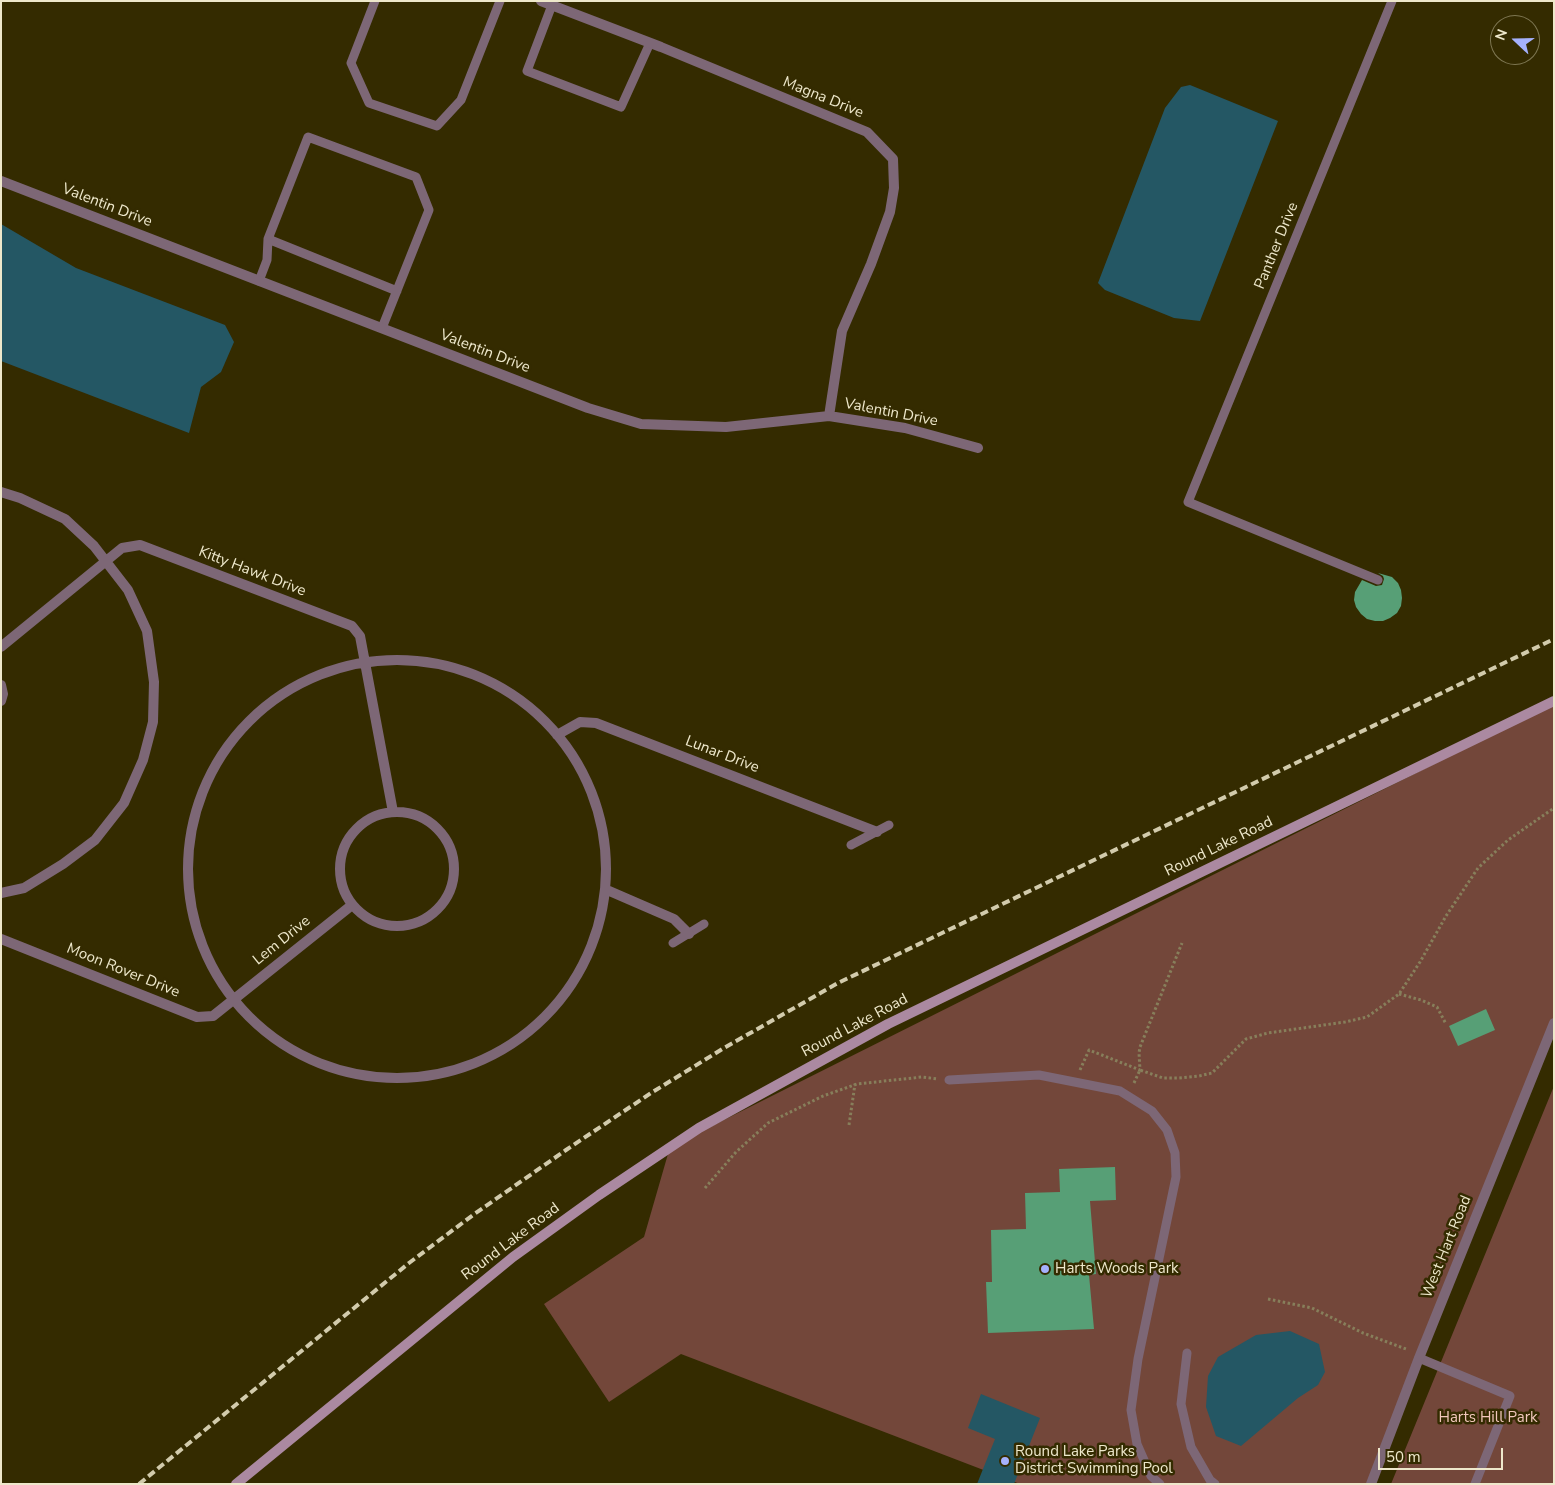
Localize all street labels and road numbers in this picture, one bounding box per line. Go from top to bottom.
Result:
street label: Magna Drive [780,74,866,122]
street label: Valentin Drive [59,181,155,231]
street label: Panther Drive [1251,200,1303,292]
street label: Valentin Drive [437,327,533,377]
street label: Valentin Drive [843,395,939,431]
street label: Kitty Hawk Drive [196,543,308,601]
street label: Lunar Drive [683,733,761,777]
street label: Round Lake Road [1162,813,1276,881]
street label: Lem Drive [250,913,314,969]
street label: Moon Rover Drive [64,940,182,1002]
street label: Round Lake Road [799,990,911,1062]
street label: West Hart Road [1418,1193,1476,1301]
street label: Round Lake Road [459,1199,563,1285]

